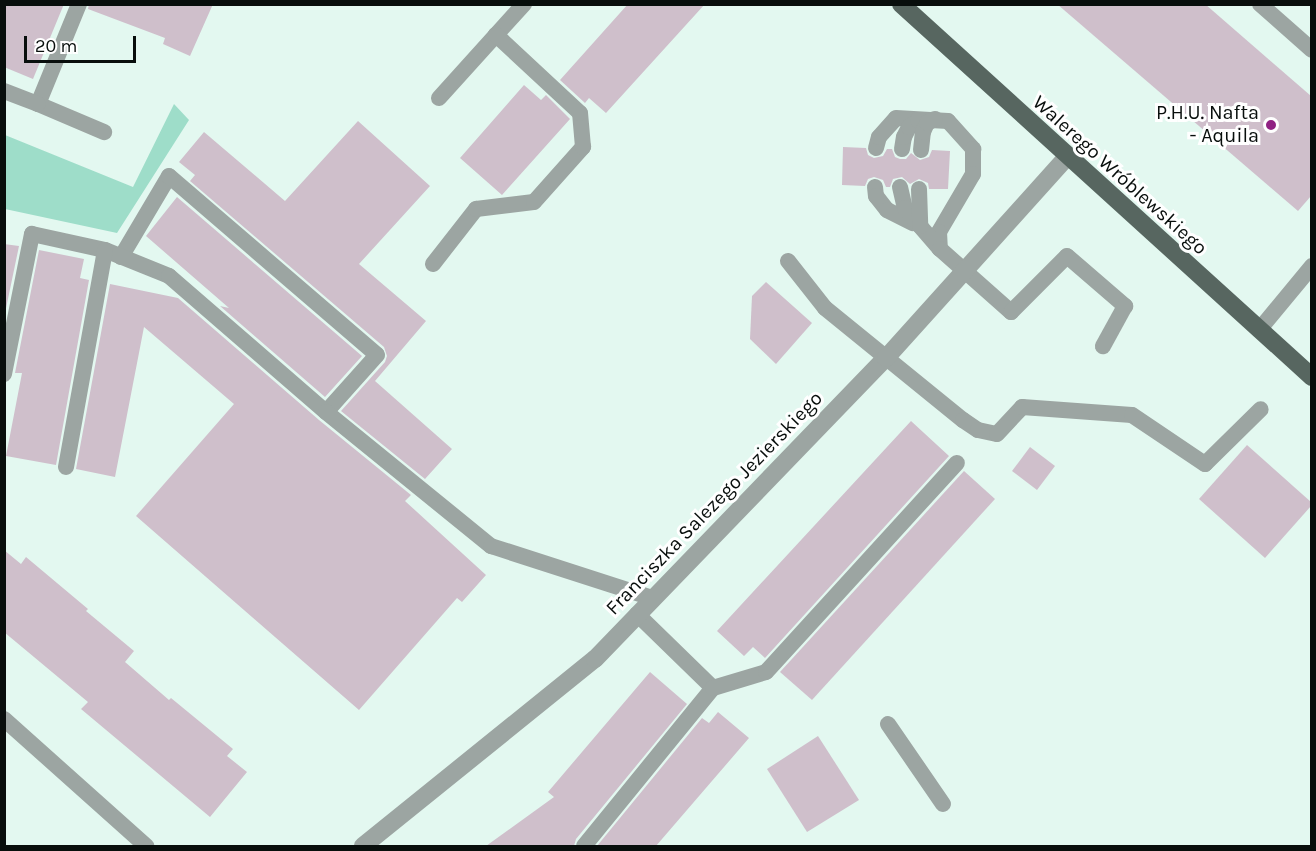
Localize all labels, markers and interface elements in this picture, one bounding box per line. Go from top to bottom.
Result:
scale bar [27,24,140,62]
text: 20 m [35,35,77,57]
street label: Walerego Wróblewskiego [1028,90,1212,260]
place label: P.H.U. Nafta - Aquila [1156,101,1259,148]
marker: P.H.U. Nafta - Aquila [1264,118,1278,132]
street label: Franciszka Salezego Jezierskiego [601,386,827,620]

